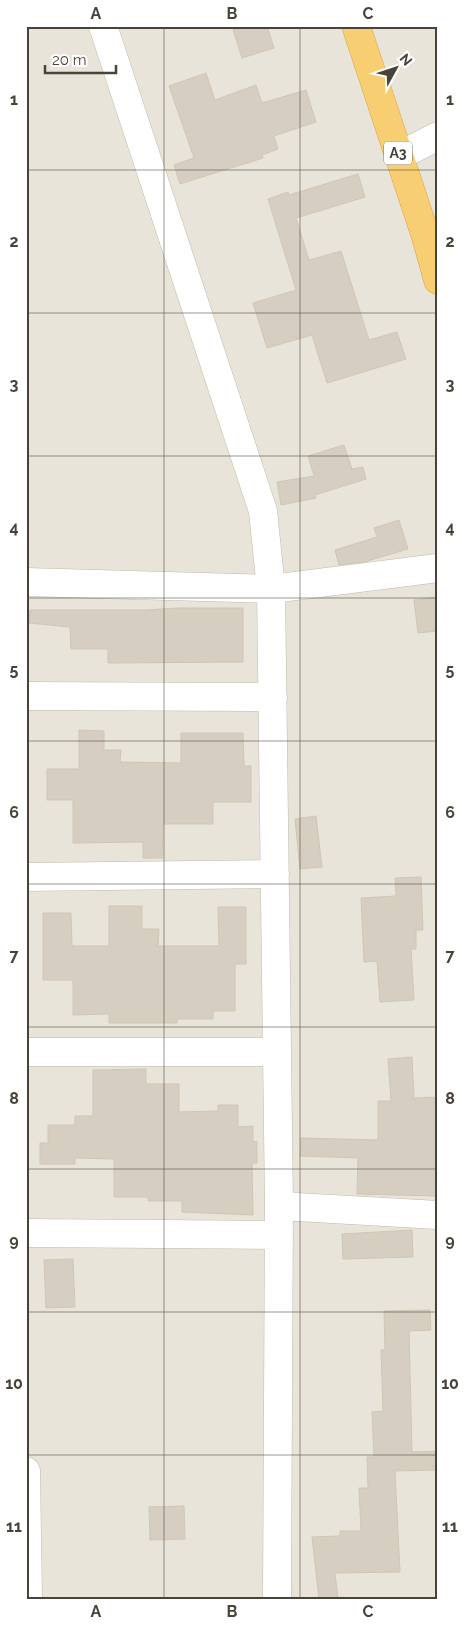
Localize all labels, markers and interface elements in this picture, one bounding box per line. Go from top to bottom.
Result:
text: A [91,4,102,23]
text: B [227,4,238,23]
text: C [363,4,374,23]
scale bar [45,42,116,74]
north arrow [372,42,422,92]
text: N [396,50,416,69]
text: 20 m [52,51,87,69]
text: 1 [10,90,18,109]
text: 1 [446,90,454,109]
road number: A3 [384,142,412,164]
text: 2 [9,232,19,251]
text: 2 [445,232,455,251]
text: 3 [10,375,19,394]
text: 3 [446,375,455,394]
text: 4 [9,518,19,537]
text: 4 [445,518,455,537]
text: 5 [10,660,19,679]
text: 5 [446,660,455,679]
text: 6 [9,803,19,822]
text: 6 [445,803,455,822]
text: 7 [10,946,19,965]
text: 7 [446,946,455,965]
text: 8 [9,1089,19,1108]
text: 8 [445,1089,455,1108]
text: 9 [9,1231,19,1250]
text: 9 [445,1231,455,1250]
text: 10 [5,1374,23,1393]
text: 10 [441,1374,459,1393]
text: 11 [6,1517,22,1536]
text: 11 [442,1517,458,1536]
text: A [91,1602,102,1621]
text: B [227,1602,238,1621]
text: C [363,1602,374,1621]

